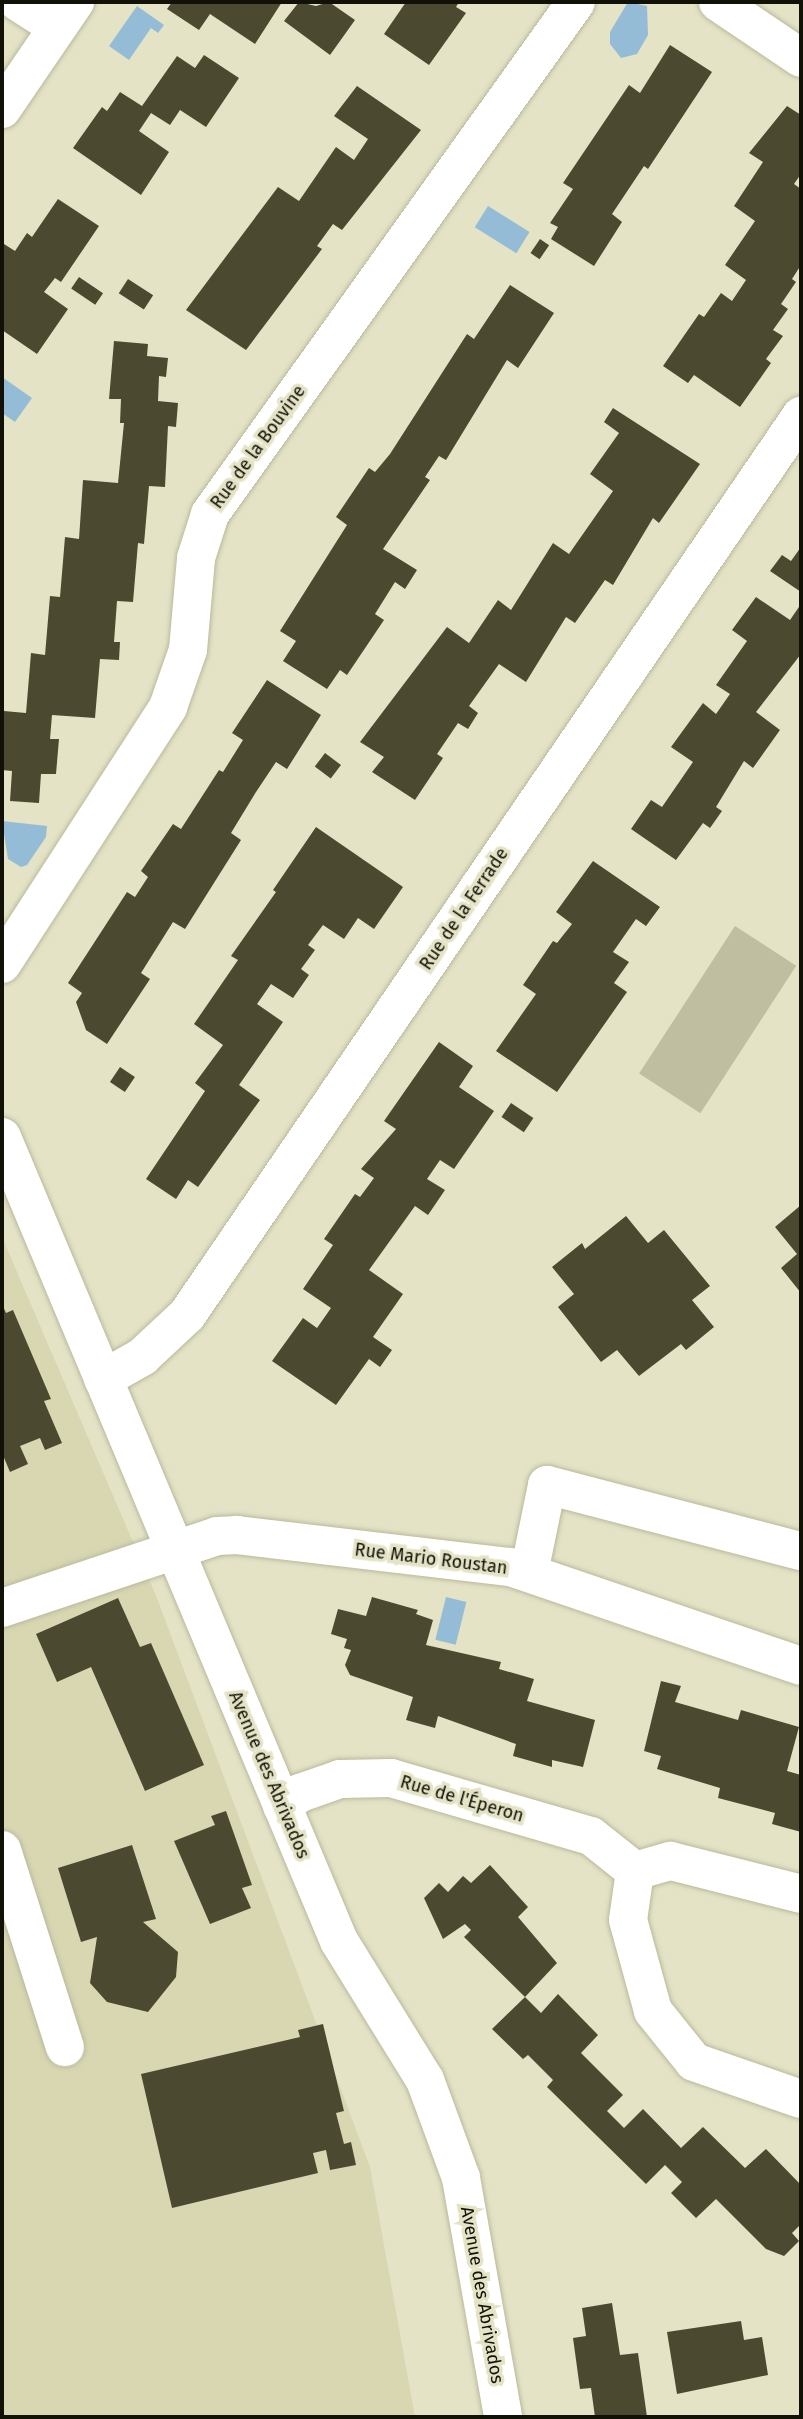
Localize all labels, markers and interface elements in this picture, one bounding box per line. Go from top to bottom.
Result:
street label: Rue de la Bouvine [206,381,310,513]
street label: Rue de la Ferrade [415,844,513,974]
street label: Rue Mario Roustan [353,1539,509,1579]
street label: Avenue des Abrivados [224,1688,314,1862]
street label: Rue de l'Éperon [398,1771,526,1827]
street label: Avenue des Abrivados [456,2205,508,2385]

